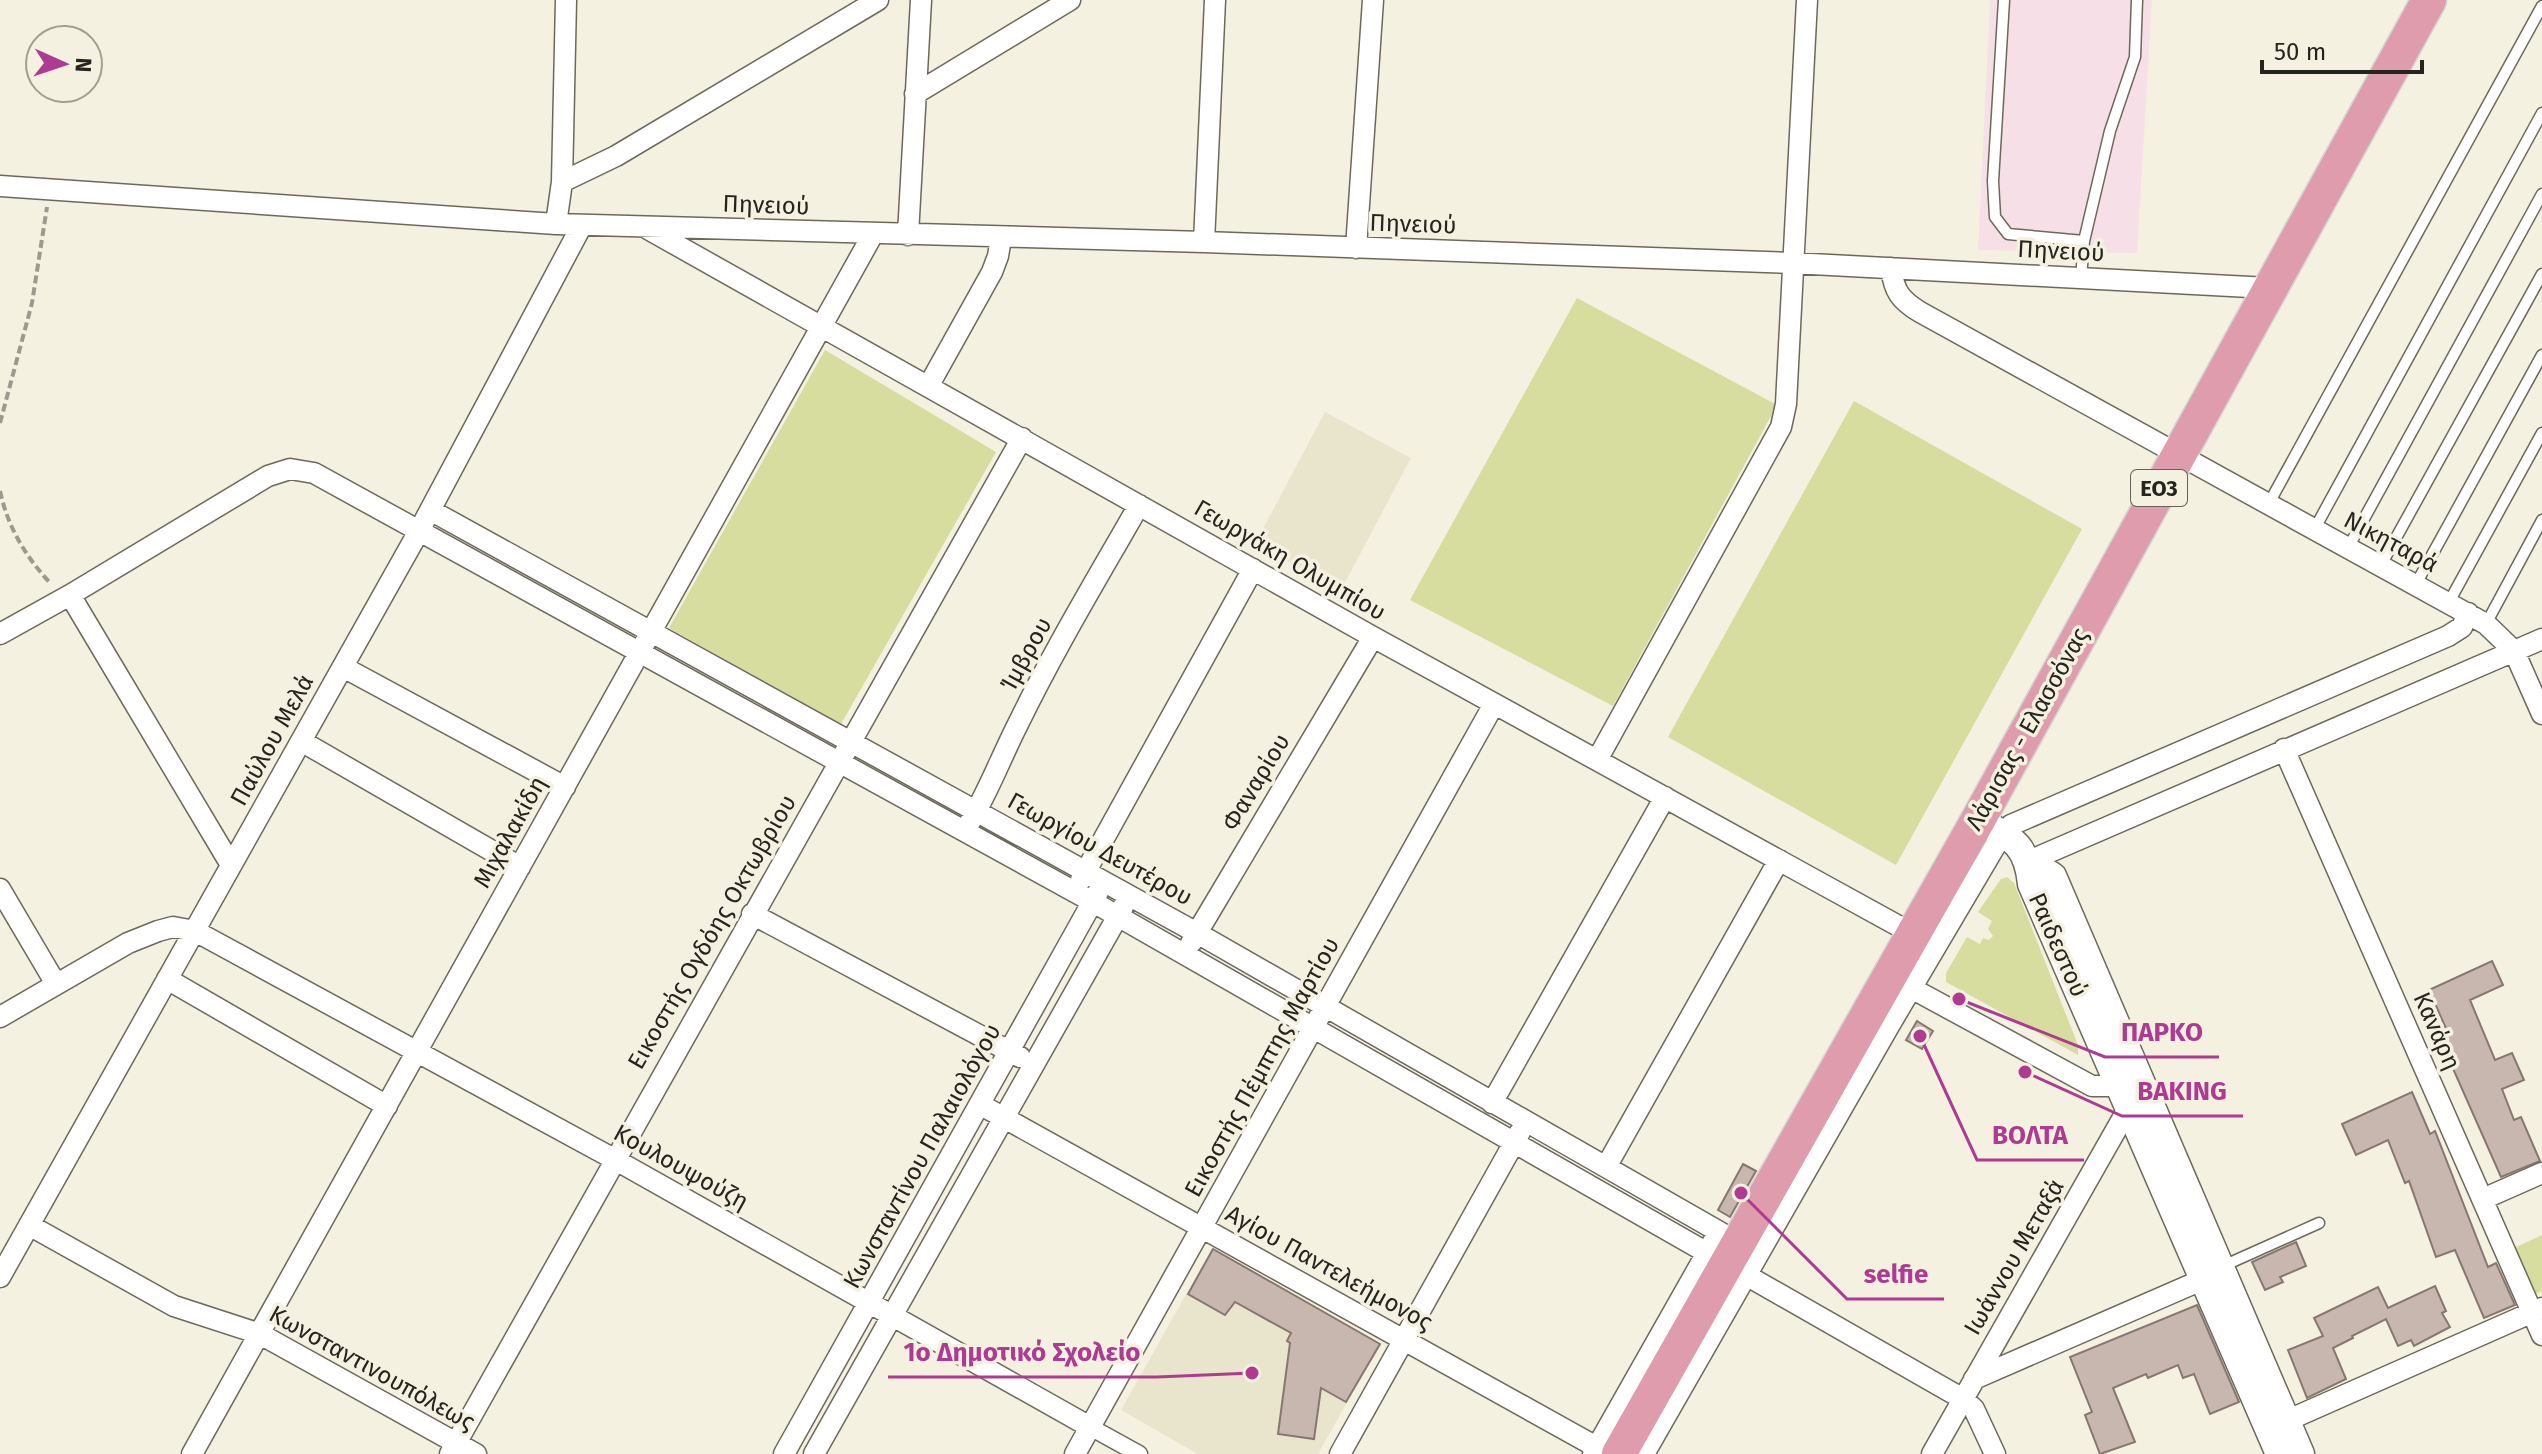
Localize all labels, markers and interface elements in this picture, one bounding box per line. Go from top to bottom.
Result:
north arrow [24,24,104,104]
scale bar [2262,24,2422,74]
text: 50 m [2274,38,2326,66]
text: N [70,57,97,73]
street label: Πηνειού [722,189,810,221]
street label: Πηνειού [1369,208,1457,240]
street label: Πηνειού [2017,235,2105,267]
road number: ΕΟ3 [2131,470,2187,506]
street label: Γεωργάκη Ολυμπίου [1189,494,1391,626]
street label: Νικηταρά [2339,506,2443,578]
street label: Ίμβρου [994,612,1058,696]
street label: Λάρισας - Ελασσόνας [1960,623,2094,835]
street label: Παύλου Μελά [225,670,319,810]
street label: Φαναρίου [1216,729,1296,835]
street label: Μιχαλακίδη [468,771,552,893]
street label: Γεωργίου Δευτέρου [1003,787,1197,911]
street label: Εικοστής Ογδόης Οκτωβρίου [622,790,802,1074]
street label: Ραιδεστού [2023,889,2093,1001]
street label: Εικοστής Πέμπτης Μαρτίου [1179,932,1345,1202]
street label: Κανάρη [2408,988,2466,1074]
callout: ΠΑΡΚΟ [2105,1007,2219,1057]
text: ΠΑΡΚΟ [2121,1017,2203,1048]
street label: Κωνσταντίνου Παλαιολόγου [837,1019,1007,1293]
callout: BAKING [2122,1066,2243,1116]
text: BAKING [2137,1076,2227,1107]
callout: ΒΟΛΤΑ [1977,1110,2084,1160]
street label: Κουλουψούζη [609,1118,753,1216]
text: ΒΟΛΤΑ [1992,1120,2069,1151]
street label: Ιωάννου Μεταξά [1958,1174,2070,1340]
street label: Αγίου Παντελεήμονος [1221,1200,1437,1336]
callout: selfie [1847,1249,1944,1299]
text: selfie [1864,1259,1928,1290]
street label: Κωνσταντινουπόλεως [264,1300,480,1436]
callout: 1o Δημοτικό Σχολείο [888,1327,1157,1377]
text: 1o Δημοτικό Σχολείο [904,1337,1140,1368]

